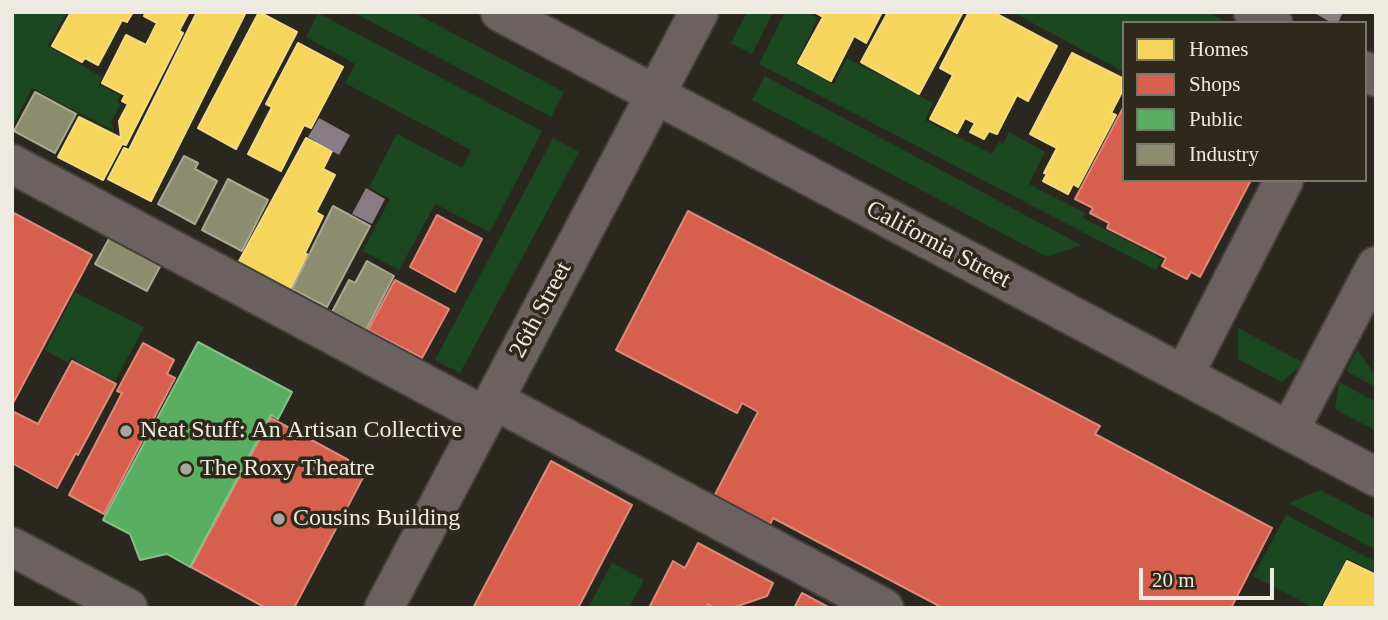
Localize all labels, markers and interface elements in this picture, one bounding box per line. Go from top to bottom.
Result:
legend [1122,21,1367,182]
text: Homes [1189,37,1249,61]
text: Shops [1189,72,1240,96]
text: Public [1189,107,1243,131]
text: Industry [1189,142,1259,166]
street label: California Street [861,195,1015,295]
street label: 26th Street [504,257,578,363]
place label: Neat Stuff: An Artisan Collective [140,417,462,445]
marker: Neat Stuff: An Artisan Collective [118,423,134,439]
place label: The Roxy Theatre [200,455,375,483]
marker: The Roxy Theatre [178,461,194,477]
place label: Cousins Building [293,505,460,533]
marker: Cousins Building [271,511,287,527]
scale bar [1143,554,1278,598]
text: 20 m [1152,568,1195,592]

